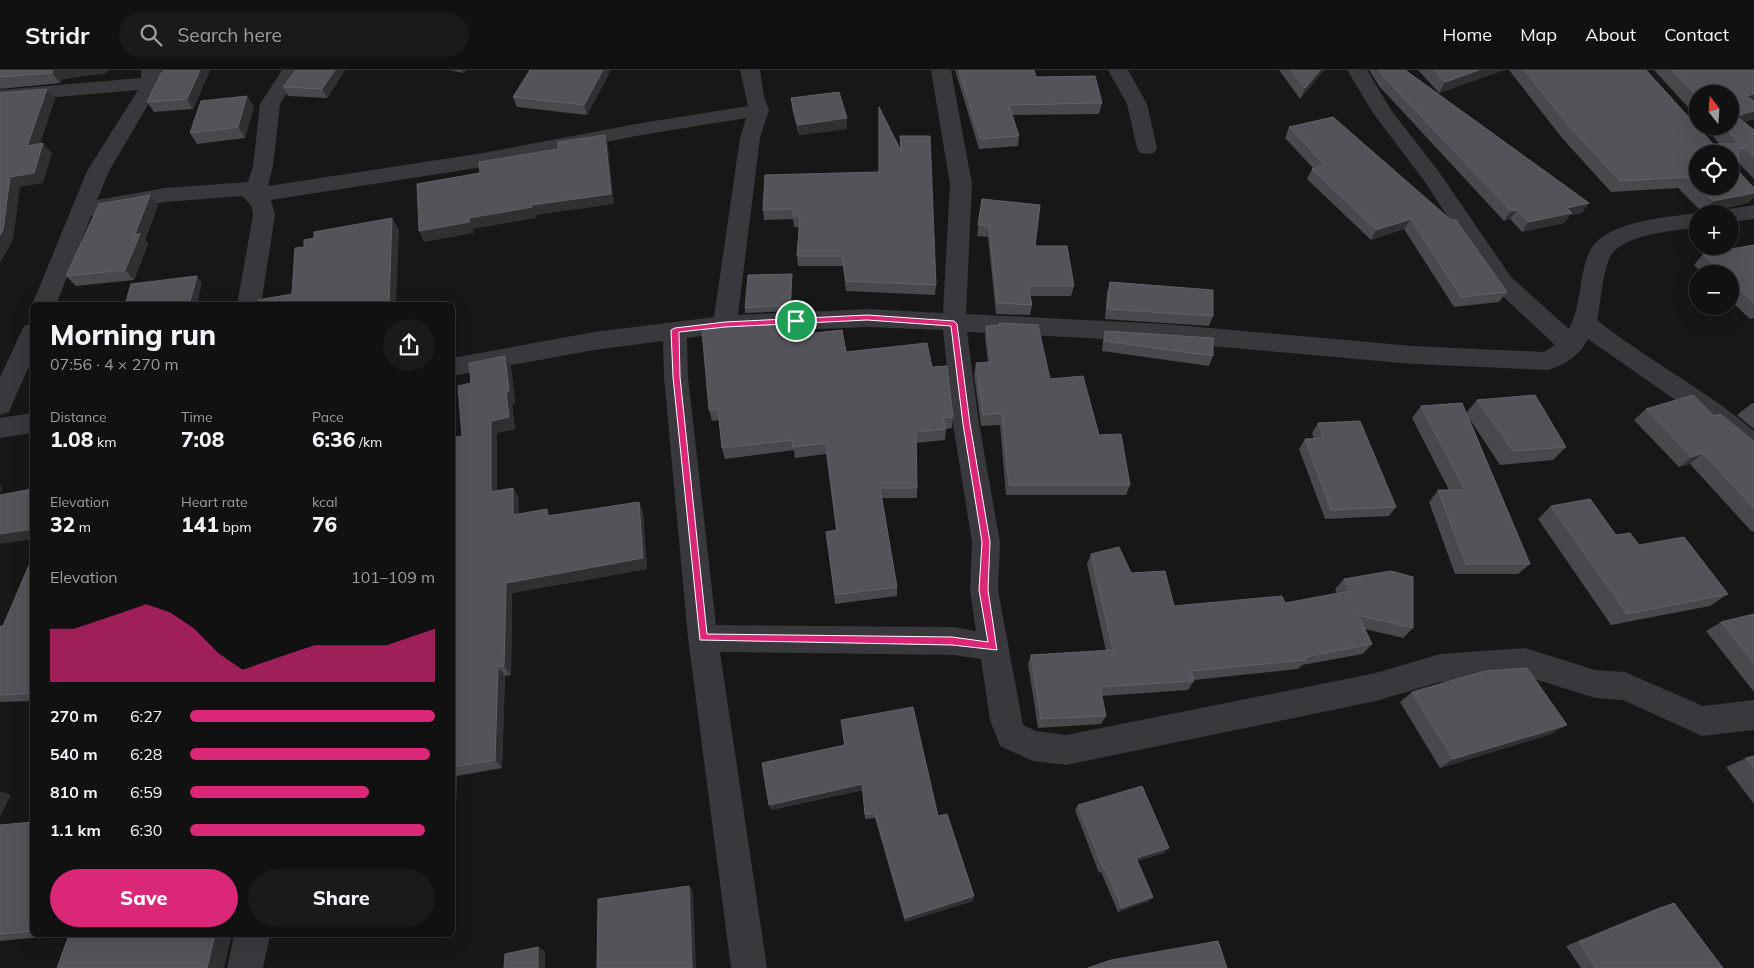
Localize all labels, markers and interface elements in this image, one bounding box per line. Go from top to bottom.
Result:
search box [119,12,469,57]
text: Stridr [25,20,89,50]
icon: search [137,21,165,49]
text: Search here [177,23,282,47]
text: Home [1442,23,1492,46]
text: Map [1520,23,1557,46]
text: About [1585,23,1636,46]
text: Contact [1664,23,1729,46]
north arrow [1689,85,1739,135]
map controls [1689,85,1739,315]
button: locate [1689,145,1739,195]
button: + [1689,205,1739,255]
button: − [1689,265,1739,315]
pin [775,300,817,342]
icon: arrive [782,307,810,335]
text: Morning run [50,317,216,352]
button: share [383,319,435,371]
text: 07:56 · 4 × 270 m [50,354,179,374]
text: Distance [50,408,107,426]
text: Time [181,408,213,426]
text: Pace [312,408,344,426]
text: 1.08 [50,426,93,452]
text: 7:08 [181,426,224,452]
text: 6:36 [312,426,355,452]
text: km [93,433,116,451]
text: /km [355,433,382,451]
text: Elevation [50,493,109,511]
text: Heart rate [181,493,248,511]
text: kcal [312,493,338,511]
text: 32 [50,511,75,537]
text: 141 [181,511,219,537]
text: 76 [312,511,337,537]
text: m [75,518,91,536]
text: bpm [219,518,252,536]
text: Elevation [50,567,118,587]
text: 101–109 m [351,567,435,587]
text: 270 m [50,706,98,726]
text: 6:27 [130,706,162,726]
text: 540 m [50,744,98,764]
text: 6:28 [130,744,162,764]
text: 810 m [50,782,98,802]
text: 6:59 [130,782,162,802]
text: 1.1 km [50,820,101,840]
text: 6:30 [130,820,162,840]
button: Save [50,869,238,927]
button: Share [248,869,435,927]

